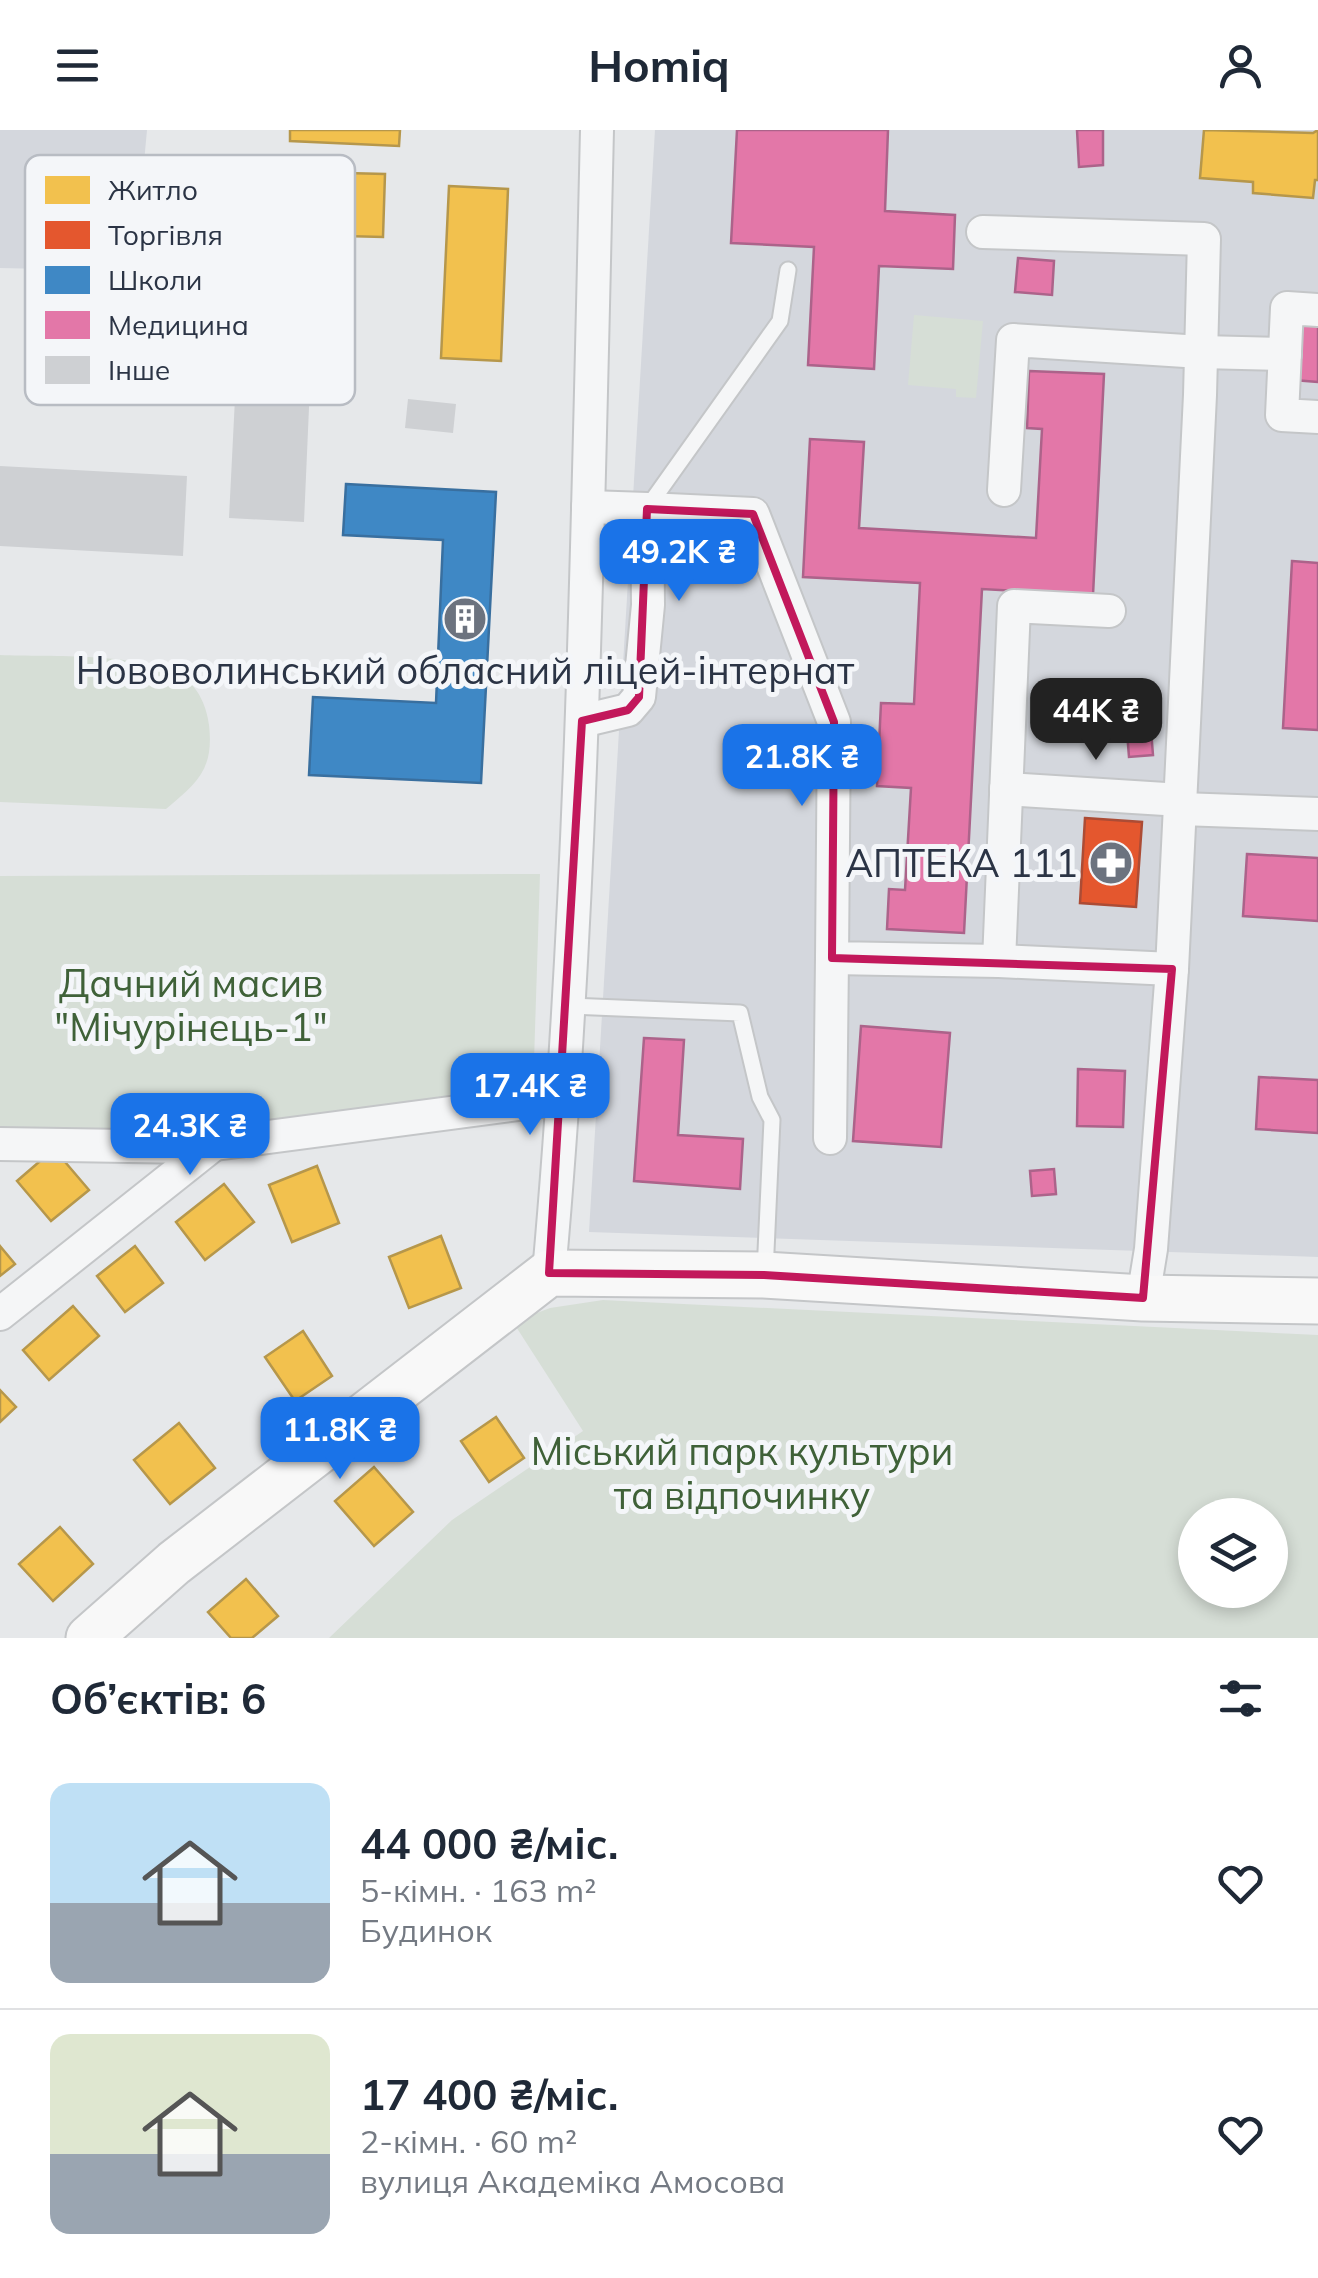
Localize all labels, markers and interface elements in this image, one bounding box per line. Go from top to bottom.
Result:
text: Homiq [588,37,730,93]
icon: menu [50,38,105,93]
icon: person [1213,38,1268,93]
legend [25,155,355,405]
text: Житло [108,172,198,207]
text: Торгівля [108,217,223,252]
text: Школи [108,262,202,297]
text: Медицина [108,307,249,342]
text: Інше [108,352,170,387]
pin: 49.2K ₴ [587,519,771,604]
text: 49.2K ₴ [622,531,736,571]
building icon: Нововолинський обласний ліцей-інтернат [442,596,488,642]
place label: Нововолинський обласний ліцей-інтернат [76,646,855,694]
pin: 44K ₴ [1026,678,1166,763]
text: 44K ₴ [1052,690,1140,730]
pin: 21.8K ₴ [710,724,894,809]
text: 21.8K ₴ [745,736,859,776]
place label: АПТЕКА 111 [845,839,1078,887]
pharmacy icon: АПТЕКА 111 [1088,840,1134,886]
park label: Дачний масив "Мічурінець-1" [54,959,328,1051]
pin: 17.4K ₴ [438,1053,622,1138]
text: 17.4K ₴ [473,1065,587,1105]
pin: 24.3K ₴ [98,1093,282,1178]
text: 24.3K ₴ [133,1105,247,1145]
pin: 11.8K ₴ [248,1397,432,1482]
text: 11.8K ₴ [283,1409,397,1449]
park label: Міський парк культури та відпочинку [531,1427,953,1519]
map controls [1178,1498,1288,1608]
button: layers [1178,1498,1288,1608]
icon: filters [1213,1671,1268,1726]
text: Об’єктів: 6 [50,1672,266,1725]
text: 44 000 ₴/міс. [360,1817,618,1870]
icon: home [130,1823,250,1943]
icon: heart [1213,1856,1268,1911]
text: 5-кімн. · 163 m² [360,1870,596,1910]
text: Будинок [360,1910,492,1950]
text: 17 400 ₴/міс. [360,2068,618,2121]
icon: home [130,2074,250,2194]
icon: heart [1213,2107,1268,2162]
text: 2-кімн. · 60 m² [360,2121,577,2161]
text: вулиця Академіка Амосова [360,2161,785,2201]

